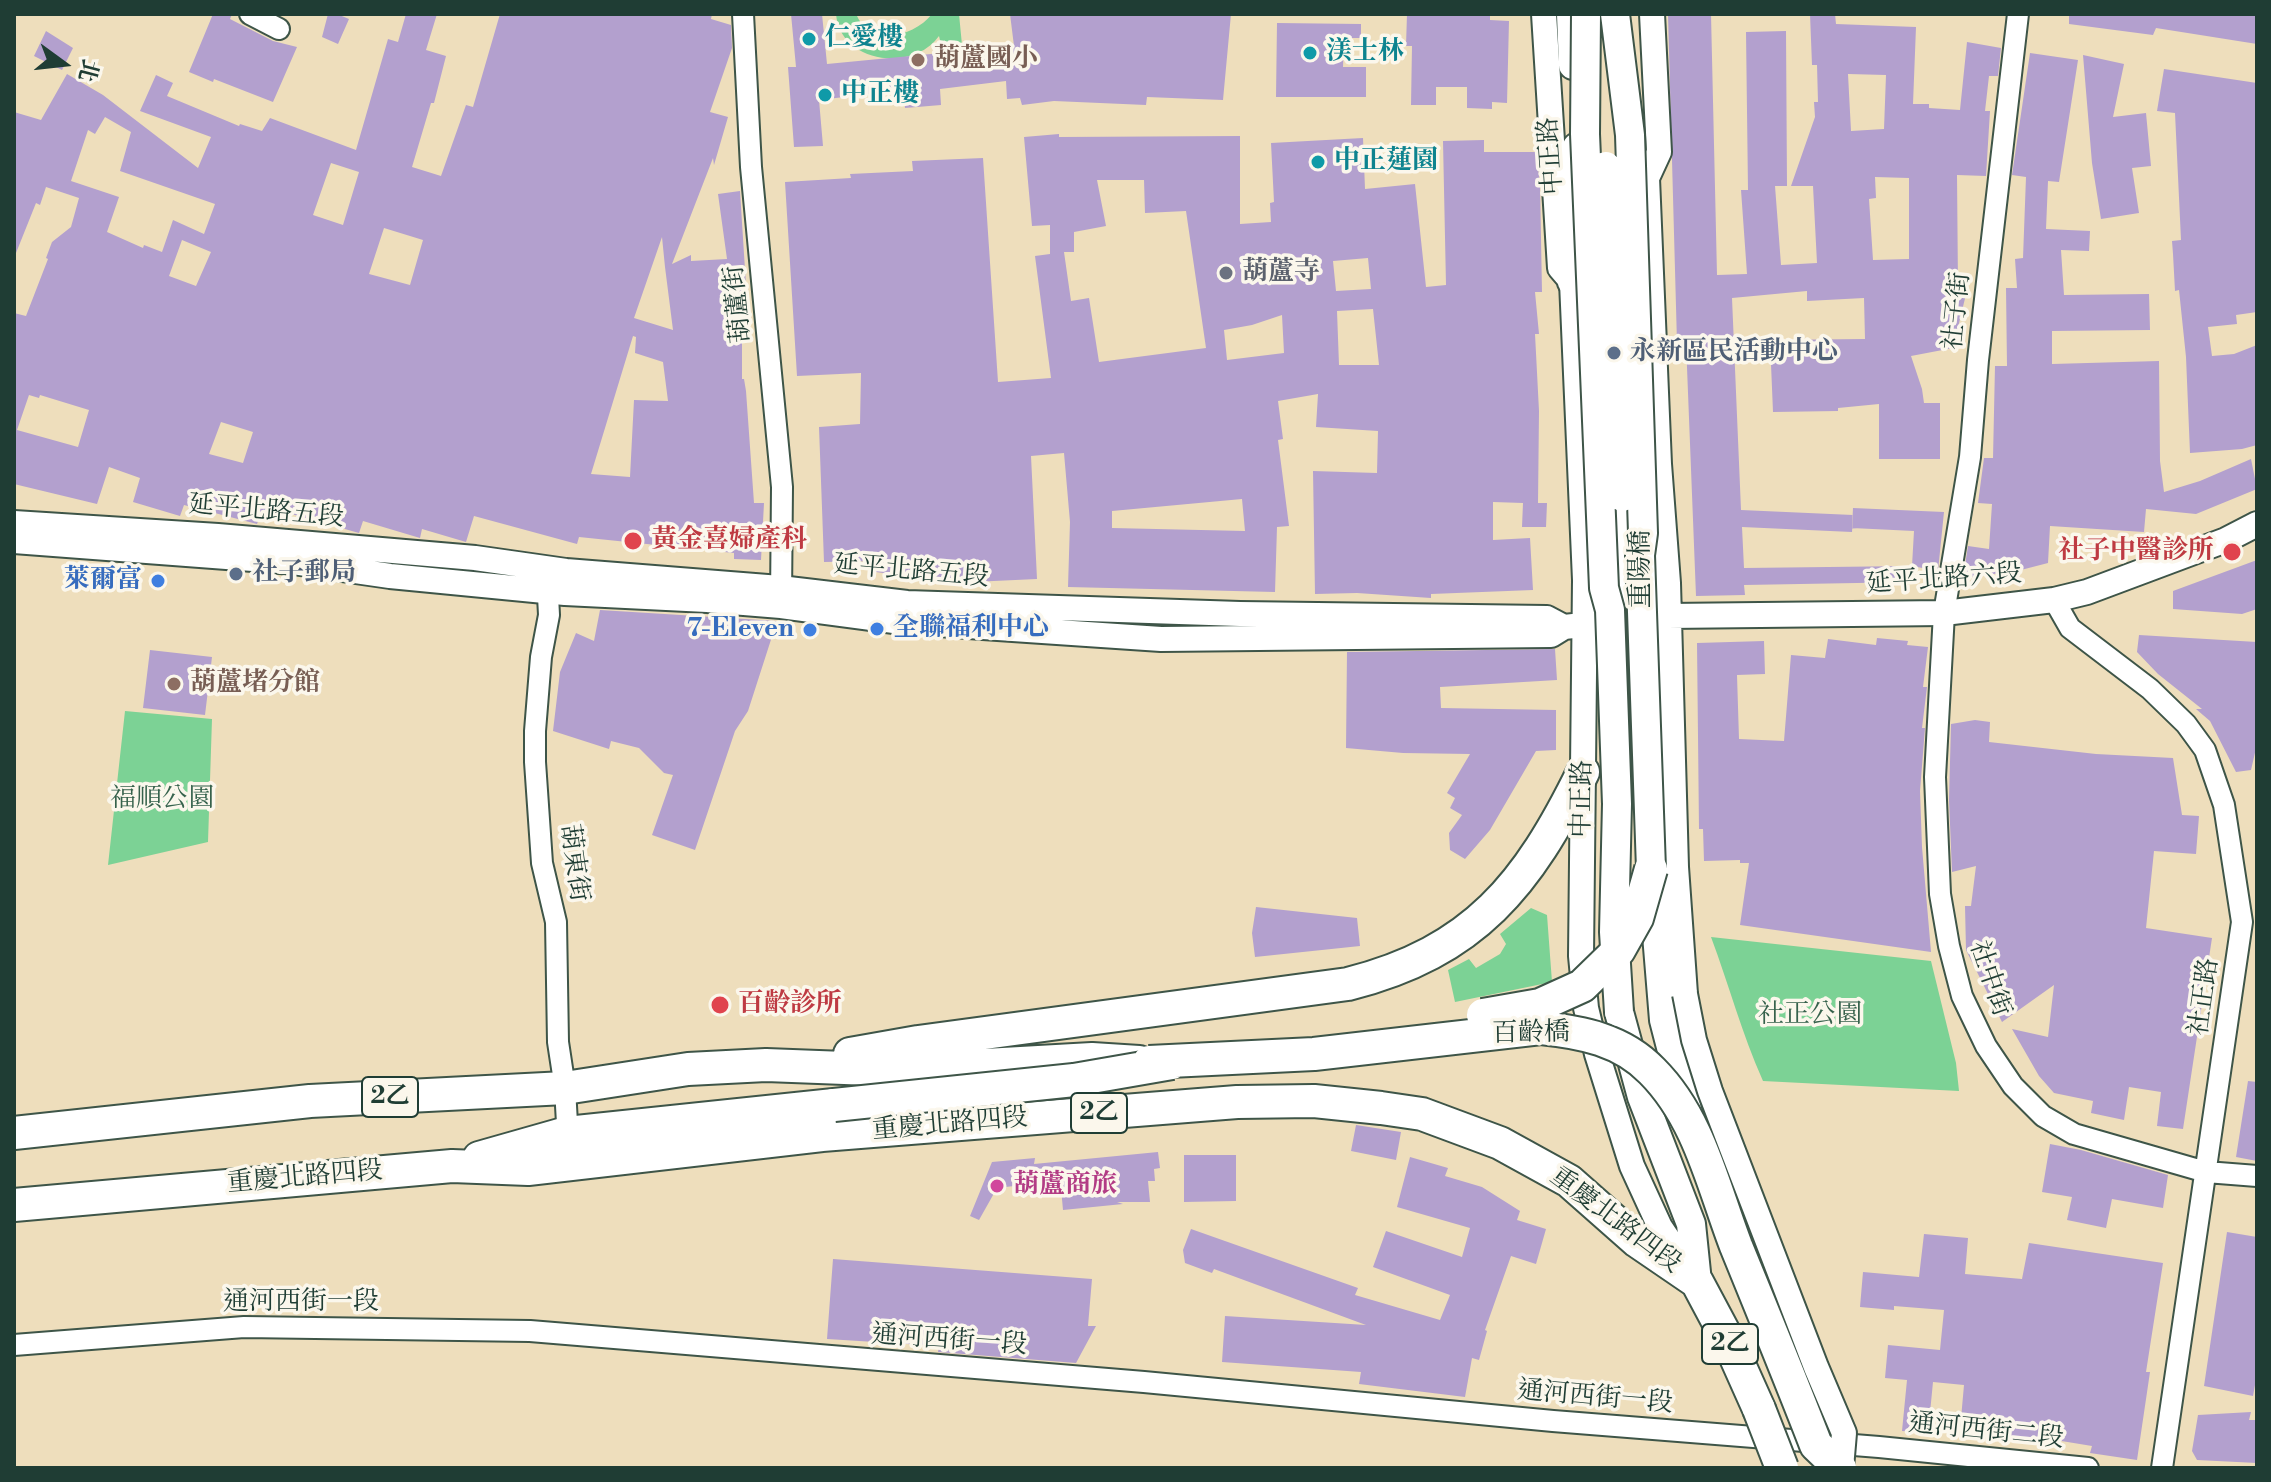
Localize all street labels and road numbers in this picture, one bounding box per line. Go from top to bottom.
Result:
street label: 中正路 [1534,116,1570,196]
street label: 葫蘆街 [719,264,759,344]
street label: 社子街 [1938,271,1978,351]
street label: 延平北路五段 [187,490,345,534]
street label: 重陽橋 [1626,530,1658,608]
street label: 延平北路五段 [832,550,990,594]
street label: 延平北路六段 [1865,559,2023,601]
street label: 中正路 [1567,760,1599,838]
street label: 葫東街 [552,822,594,904]
street label: 社中街 [1962,937,2016,1021]
street label: 社正路 [2184,956,2226,1038]
street label: 百齡橋 [1492,1018,1570,1050]
road number: 2乙 [362,1077,418,1117]
road number: 2乙 [1071,1093,1127,1133]
street label: 重慶北路四段 [871,1103,1029,1147]
street label: 重慶北路四段 [226,1156,384,1200]
street label: 重慶北路四段 [1543,1162,1687,1280]
street label: 通河西街一段 [223,1287,379,1319]
street label: 通河西街一段 [870,1320,1028,1362]
road number: 2乙 [1702,1324,1758,1364]
street label: 通河西街一段 [1516,1376,1674,1420]
street label: 通河西街二段 [1907,1408,2065,1456]

